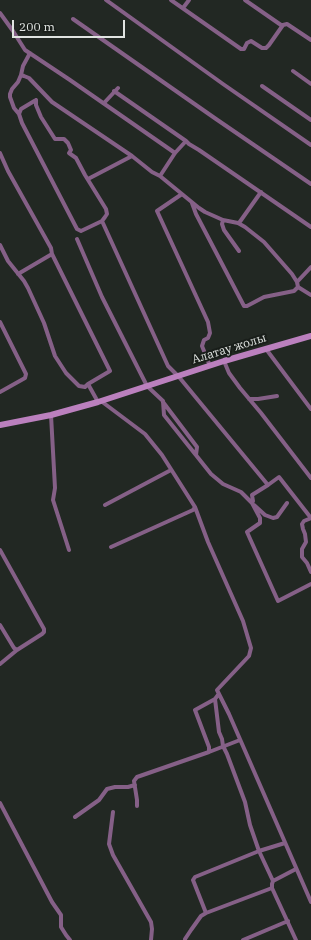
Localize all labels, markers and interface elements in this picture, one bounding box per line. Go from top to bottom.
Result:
scale bar [14,12,127,38]
text: 200 m [19,19,55,34]
street label: Алатау жолы [190,331,268,367]

